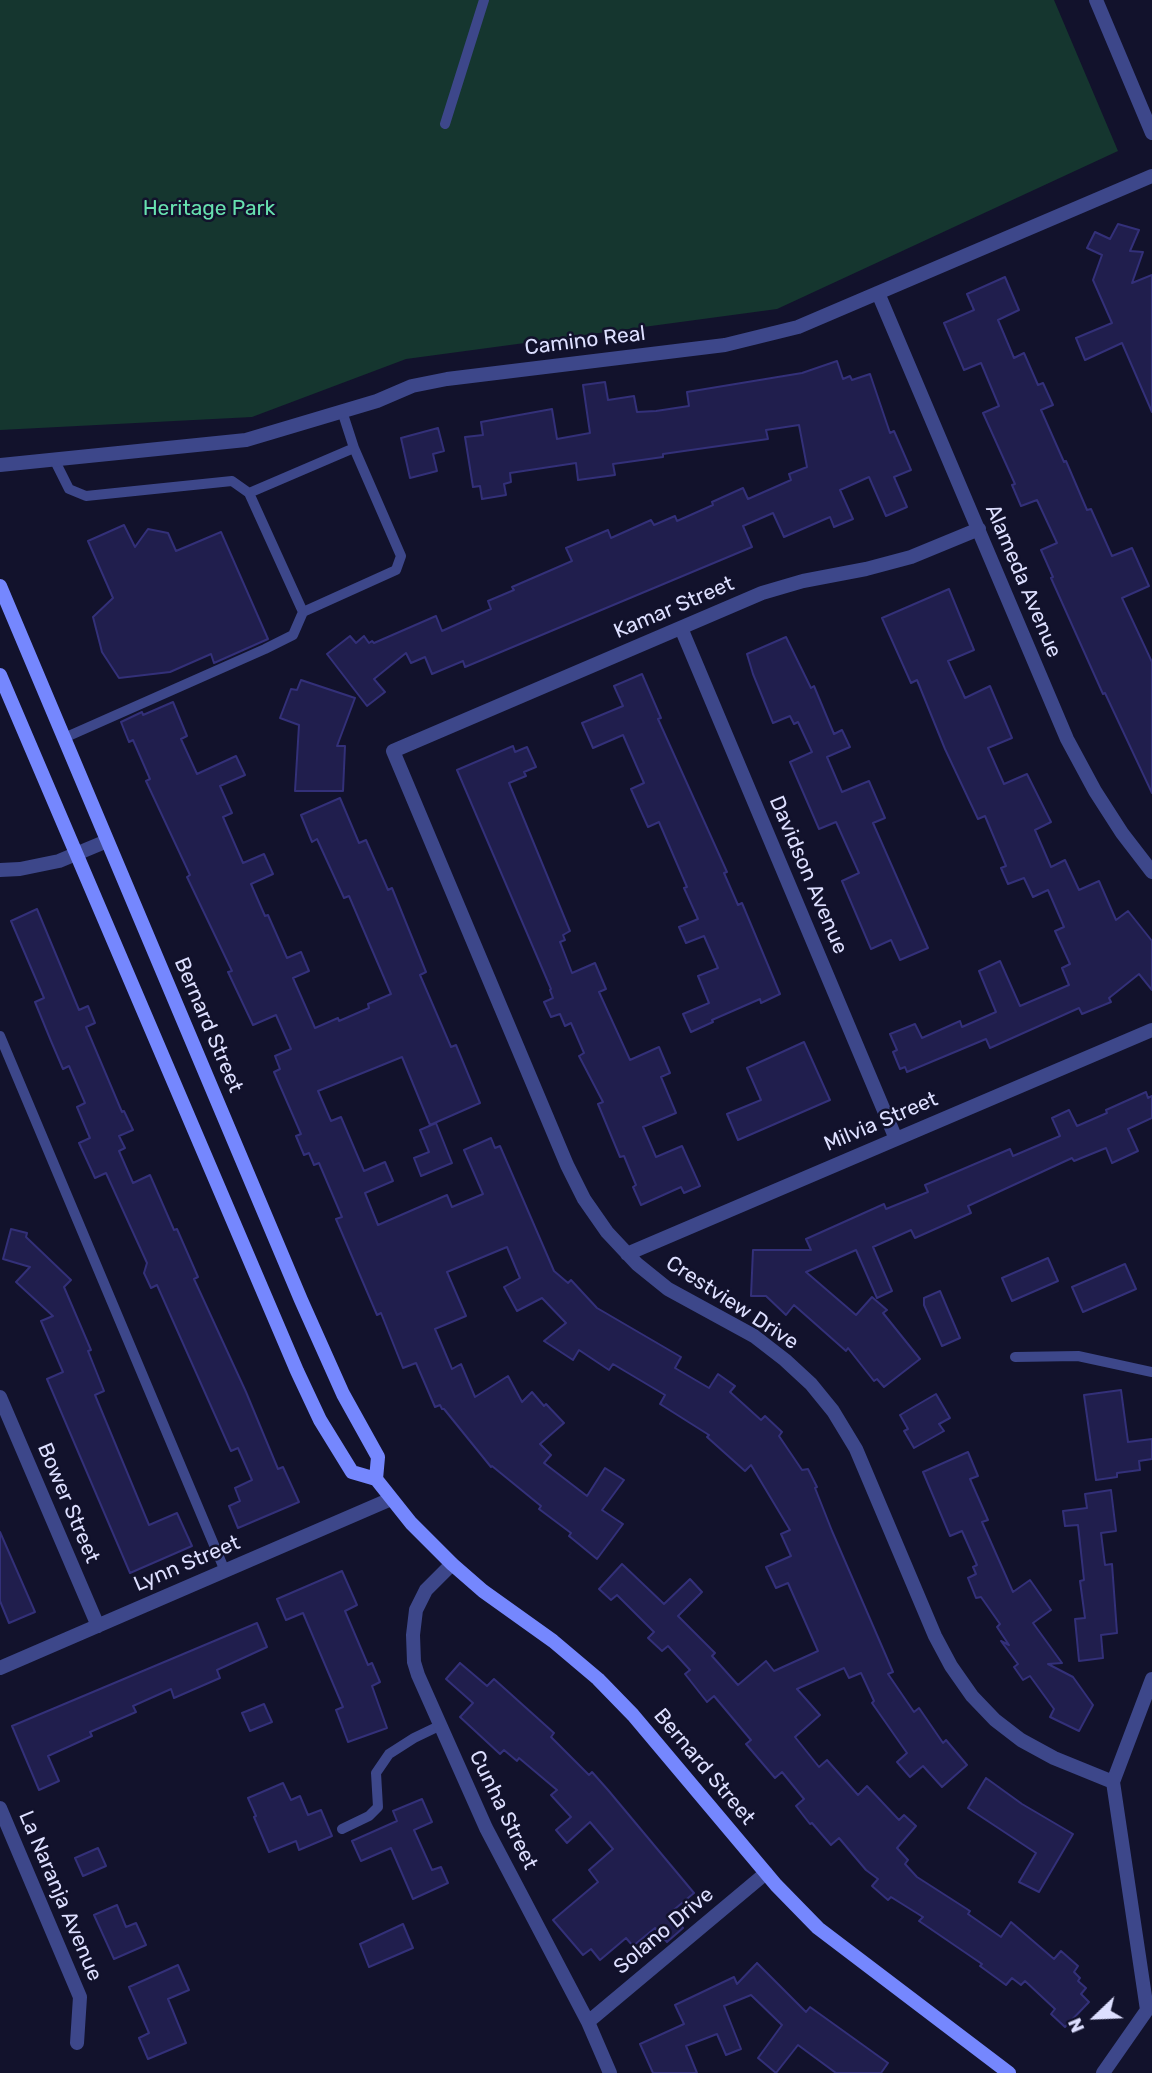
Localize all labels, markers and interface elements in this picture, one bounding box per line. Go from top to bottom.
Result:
park label: Heritage Park [143,196,275,222]
street label: Camino Real [523,321,647,361]
street label: Alameda Avenue [979,501,1067,661]
street label: Kamar Street [610,571,738,645]
street label: Davidson Avenue [763,792,853,958]
street label: Bernard Street [168,954,248,1096]
street label: Milvia Street [820,1087,942,1157]
street label: Crestview Drive [661,1251,803,1355]
street label: Bower Street [31,1439,105,1567]
street label: Lynn Street [130,1530,244,1598]
street label: Bernard Street [648,1704,760,1830]
street label: Cunha Street [463,1746,543,1874]
street label: La Naranja Avenue [13,1807,107,1985]
street label: Solano Drive [609,1882,719,1980]
north arrow [1061,1982,1131,2052]
text: N [1063,2015,1089,2036]

